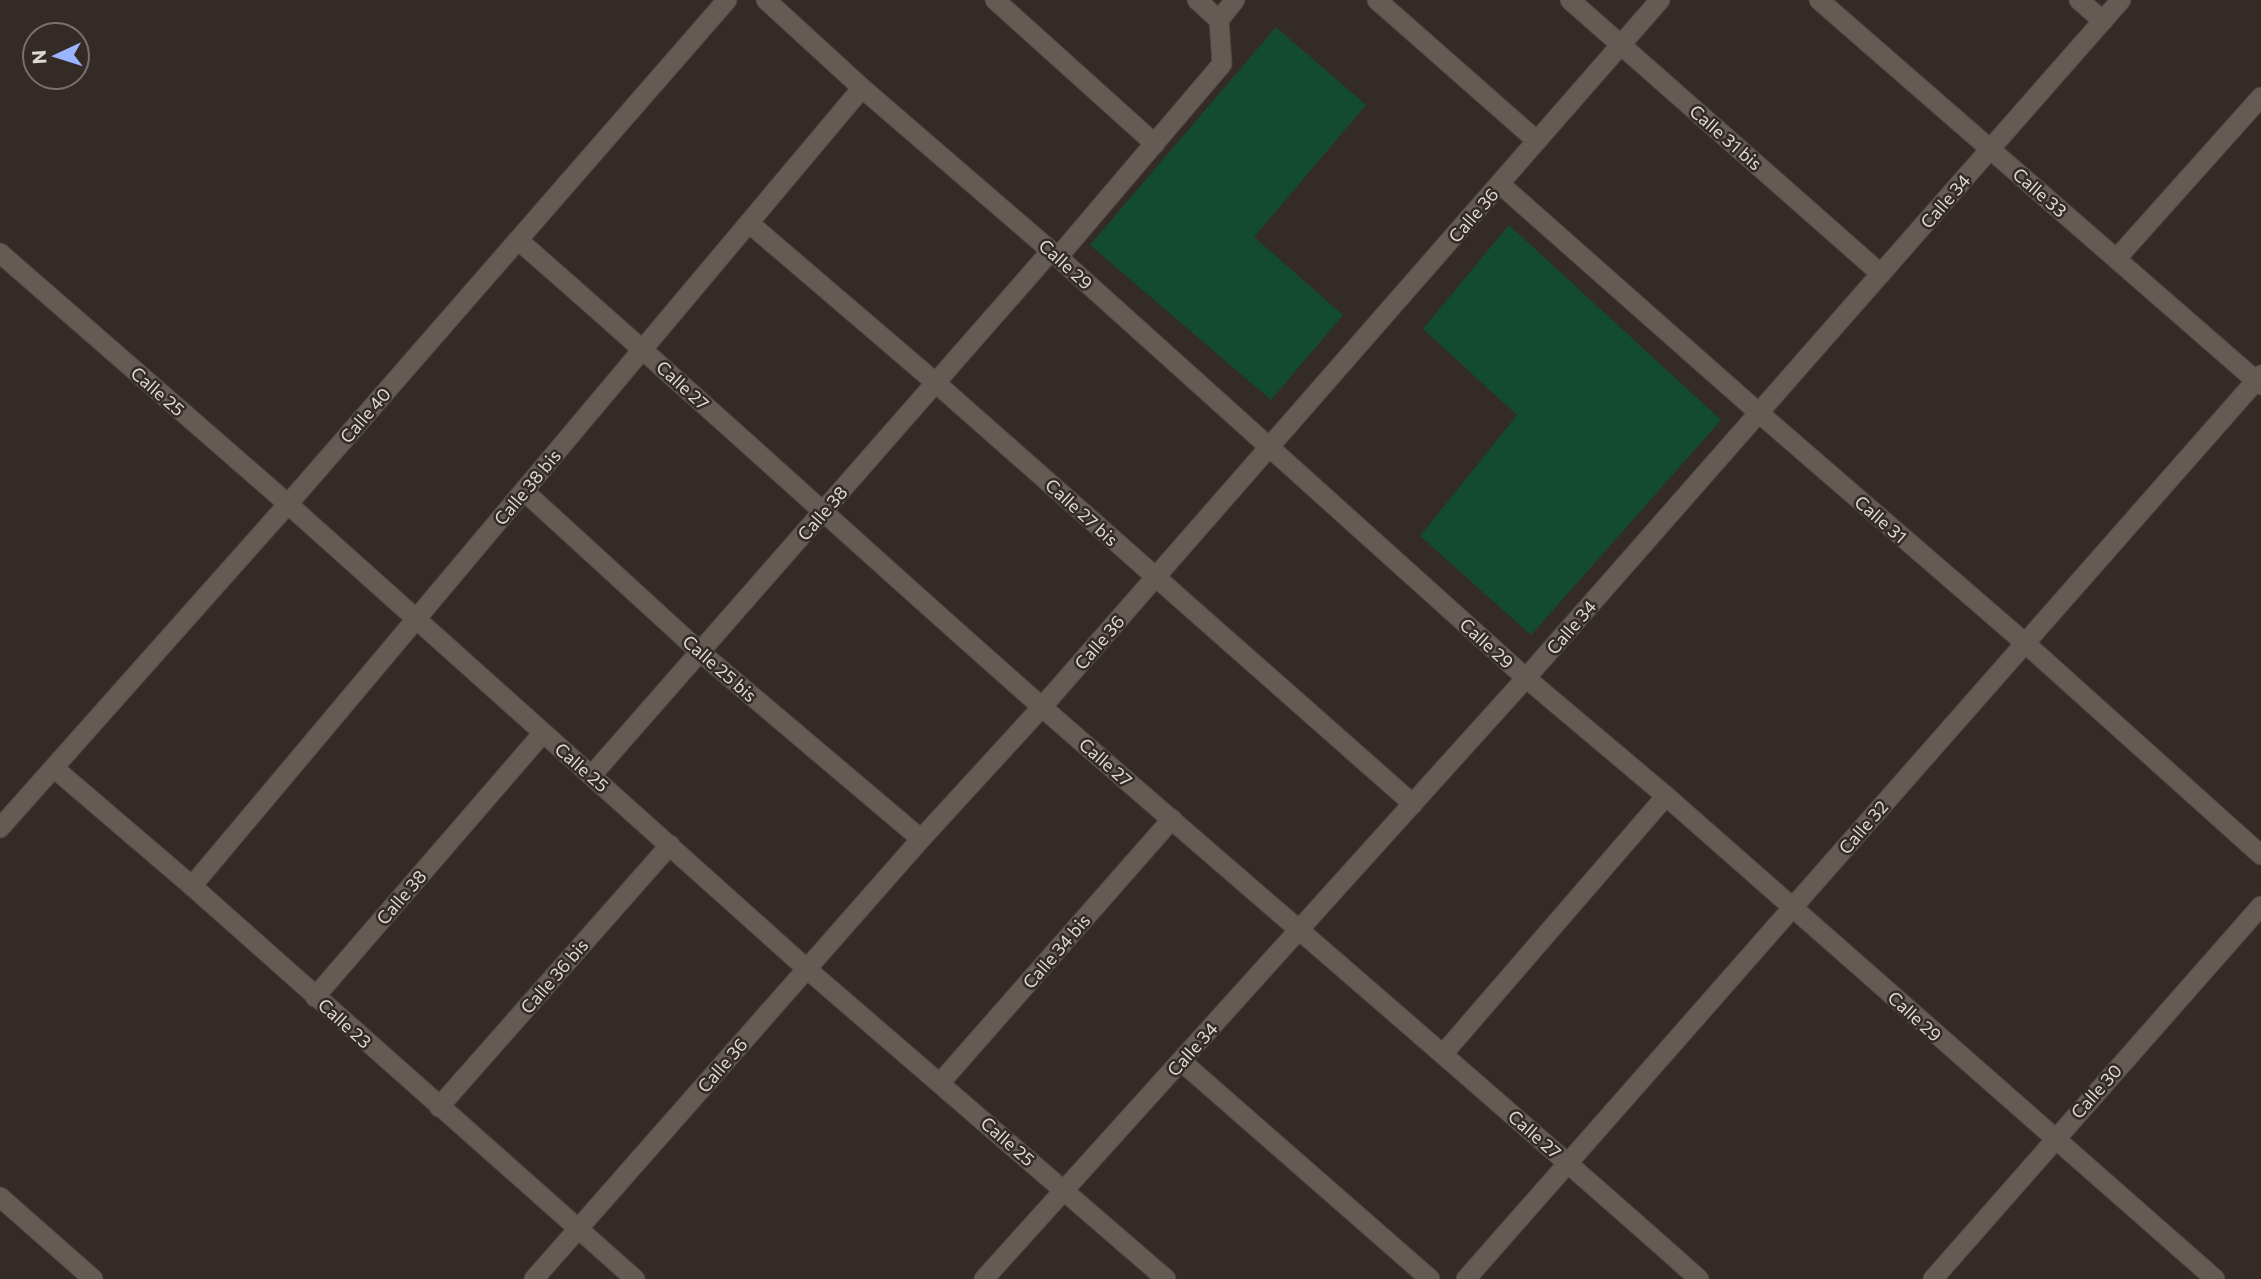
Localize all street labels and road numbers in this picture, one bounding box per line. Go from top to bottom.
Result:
street label: Calle 31 bis [1685,100,1767,174]
street label: Calle 33 [2009,163,2071,221]
street label: Calle 34 [1915,169,1975,233]
street label: Calle 36 [1443,183,1503,247]
street label: Calle 29 [1035,234,1097,294]
street label: Calle 27 [652,356,714,414]
street label: Calle 25 [127,362,189,420]
street label: Calle 40 [335,383,395,447]
street label: Calle 38 bis [489,445,565,529]
street label: Calle 27 bis [1041,474,1123,550]
street label: Calle 38 [792,481,852,545]
street label: Calle 31 [1850,490,1912,548]
street label: Calle 34 [1541,595,1601,659]
street label: Calle 36 [1069,610,1129,674]
street label: Calle 29 [1456,613,1518,673]
street label: Calle 25 bis [678,630,762,706]
street label: Calle 27 [1075,733,1137,791]
street label: Calle 25 [551,738,613,796]
street label: Calle 32 [1834,796,1892,858]
street label: Calle 38 [371,865,431,929]
street label: Calle 34 bis [1018,909,1094,993]
street label: Calle 36 bis [516,934,592,1018]
street label: Calle 29 [1884,986,1946,1046]
street label: Calle 23 [314,993,376,1053]
street label: Calle 34 [1162,1017,1222,1080]
street label: Calle 36 [692,1033,752,1097]
street label: Calle 30 [2066,1059,2126,1123]
street label: Calle 27 [1504,1105,1566,1163]
street label: Calle 25 [977,1112,1039,1170]

